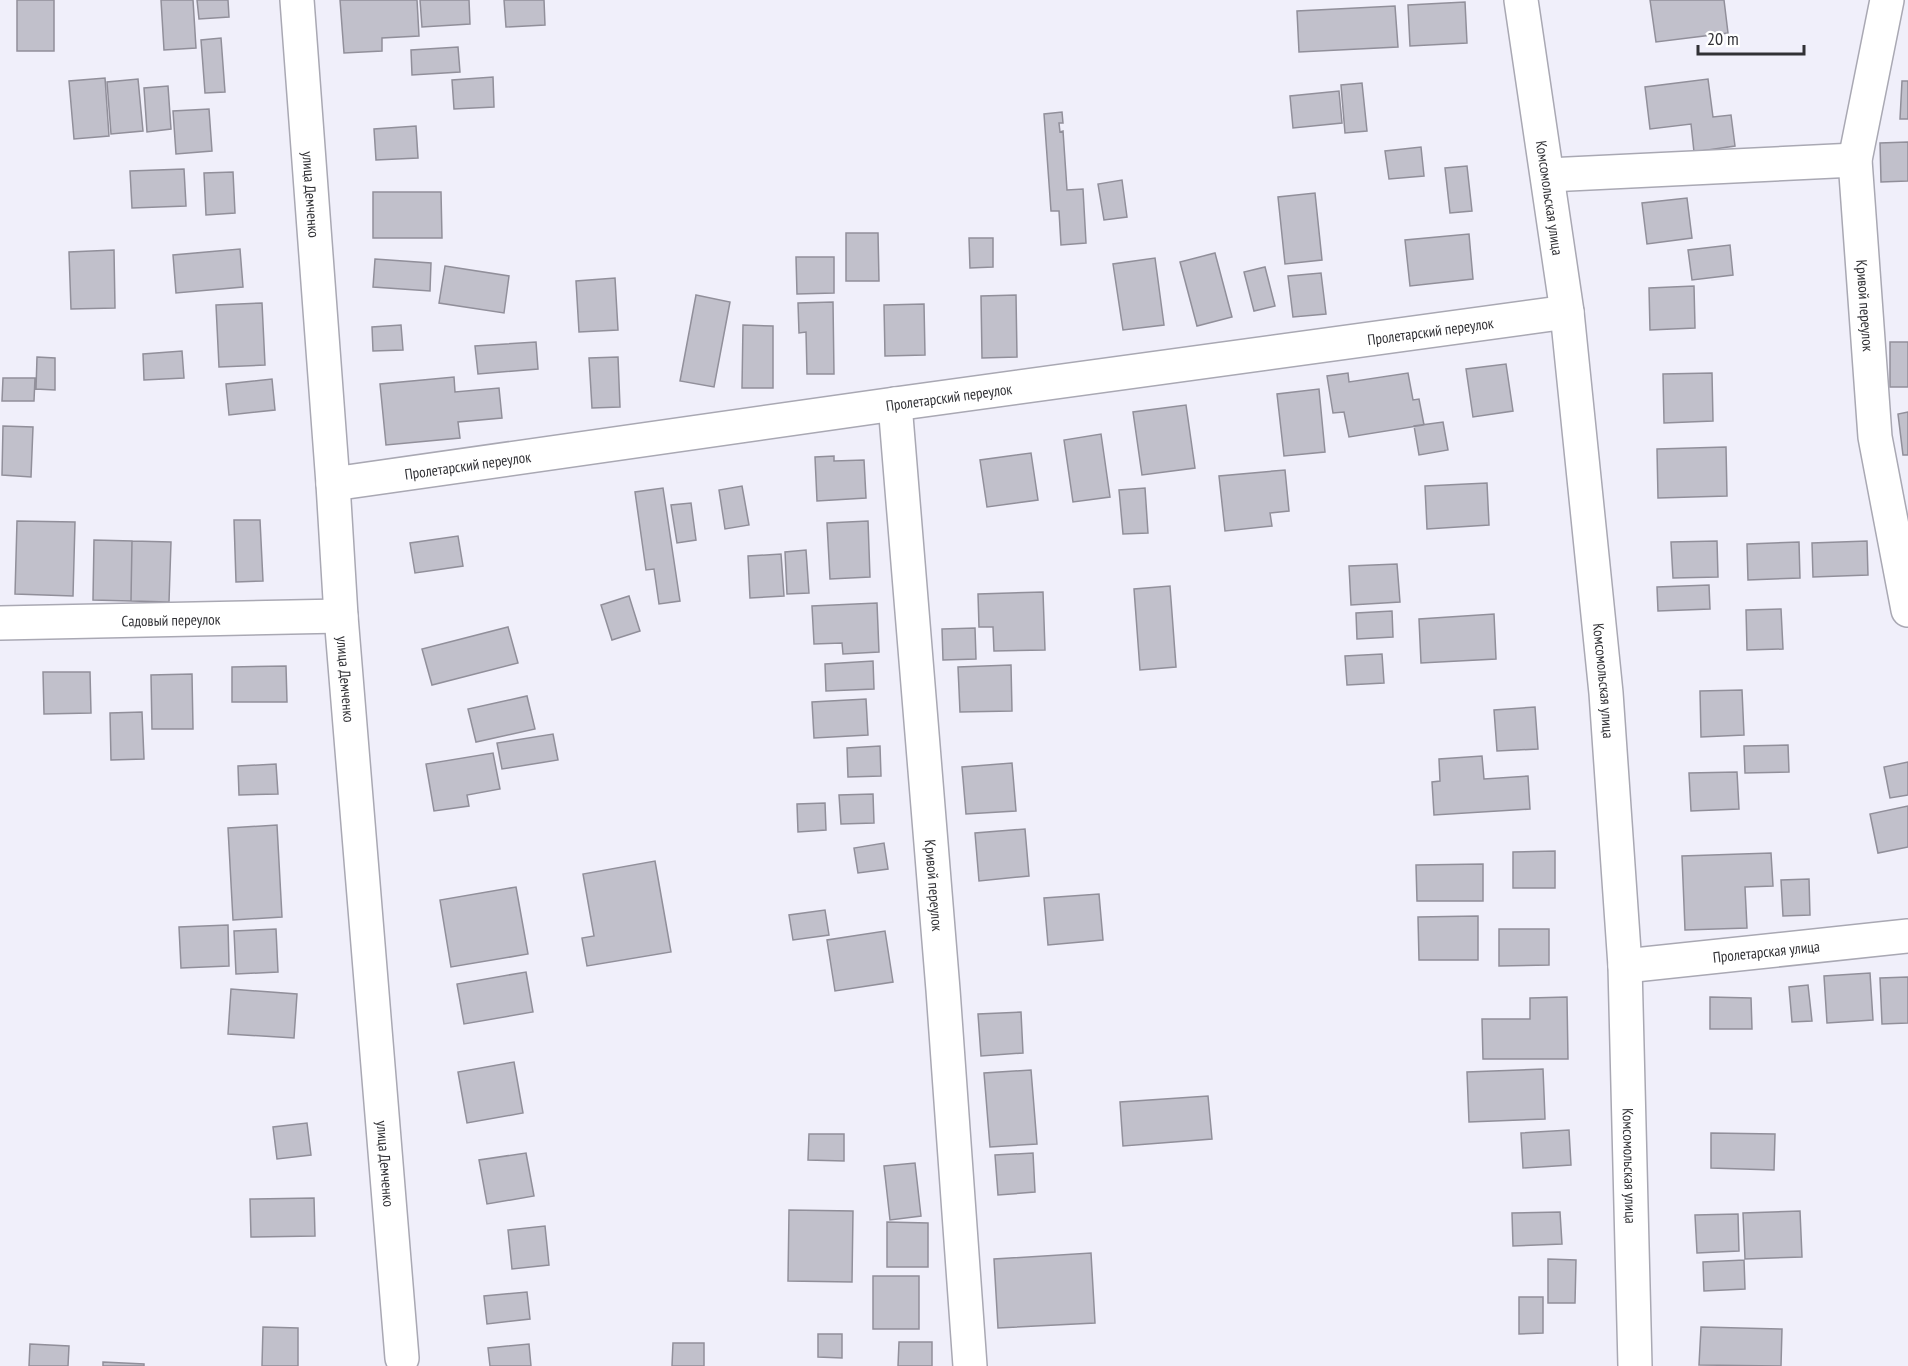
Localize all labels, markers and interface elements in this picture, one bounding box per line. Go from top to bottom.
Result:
scale bar [1698,18,1804,56]
text: 20 m [1707,27,1739,50]
street label: Комсомольская улица [1532,139,1568,256]
street label: улица Демченко [299,151,324,238]
street label: Кривой переулок [1853,259,1878,352]
street label: Пролетарский переулок [1366,313,1495,349]
street label: Пролетарский переулок [885,379,1013,415]
street label: Пролетарский переулок [403,446,532,483]
street label: Садовый переулок [121,609,221,630]
street label: Комсомольская улица [1589,622,1619,739]
street label: улица Демченко [333,635,359,723]
street label: Кривой переулок [921,839,948,932]
street label: Пролетарская улица [1712,936,1821,966]
street label: Комсомольская улица [1619,1108,1641,1224]
street label: улица Демченко [373,1120,399,1207]

